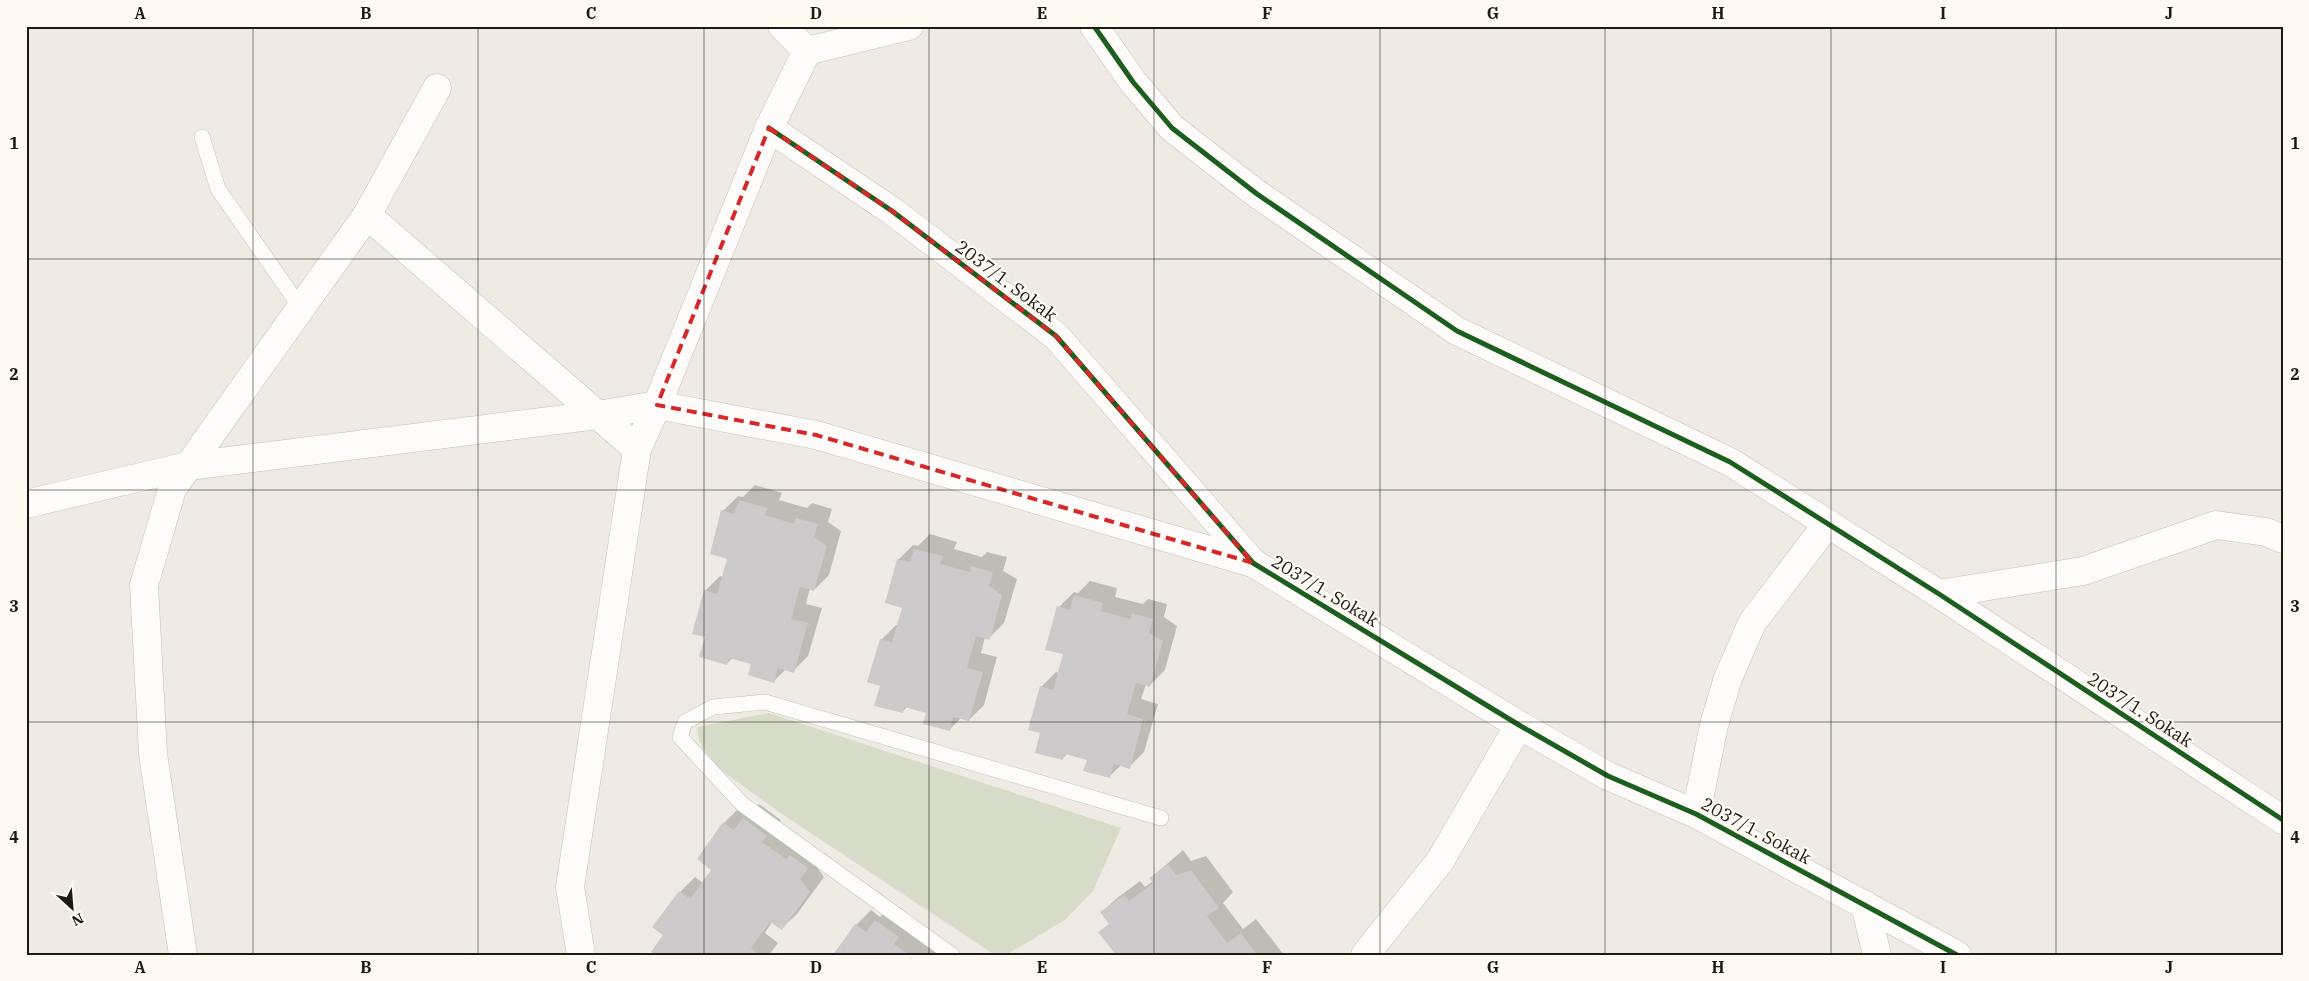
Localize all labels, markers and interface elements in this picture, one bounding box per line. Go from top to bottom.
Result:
text: A [134,3,146,23]
text: B [360,3,372,23]
text: C [586,3,596,23]
text: D [810,3,822,23]
text: E [1037,3,1047,23]
text: F [1262,3,1272,23]
text: G [1487,3,1499,23]
text: H [1712,3,1725,23]
text: I [1940,3,1946,23]
text: J [2165,3,2173,23]
text: 1 [9,133,19,153]
text: 1 [2290,133,2300,153]
street label: 2037/1. Sokak [951,235,1062,327]
text: 2 [9,364,19,384]
text: 2 [2290,364,2300,384]
street label: 2037/1. Sokak [1267,550,1384,632]
text: 3 [9,596,19,616]
text: 3 [2290,596,2300,616]
street label: 2037/1. Sokak [2083,667,2198,752]
street label: 2037/1. Sokak [1697,792,1816,869]
text: 4 [9,827,19,847]
text: 4 [2290,827,2300,847]
north arrow [48,884,98,934]
text: N [69,909,87,930]
text: A [134,957,146,977]
text: B [360,957,372,977]
text: C [586,957,596,977]
text: D [810,957,822,977]
text: E [1037,957,1047,977]
text: F [1262,957,1272,977]
text: G [1487,957,1499,977]
text: H [1712,957,1725,977]
text: I [1940,957,1946,977]
text: J [2165,957,2173,977]

